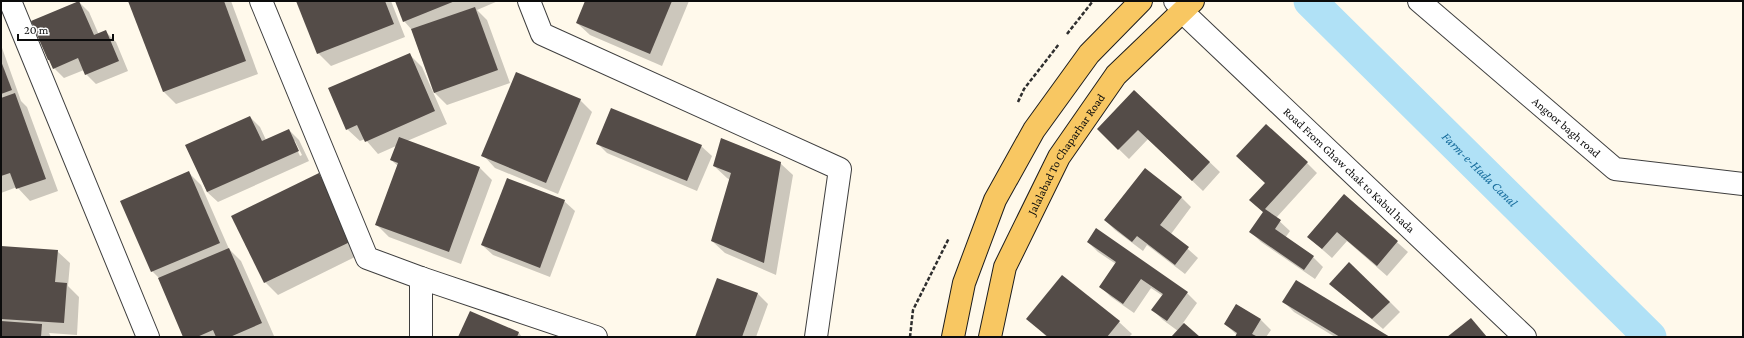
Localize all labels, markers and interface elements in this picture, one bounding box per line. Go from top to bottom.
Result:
scale bar [18,16,113,42]
text: 20 m [24,23,49,37]
street label: Jalalabad To Chaparhar Road [1024,90,1108,218]
street label: Angoor bagh road [1529,94,1604,161]
street label: Road From Ghaw chak to Kabul hada [1281,104,1418,236]
water label: Farm-e-Hada Canal [1439,129,1521,210]

